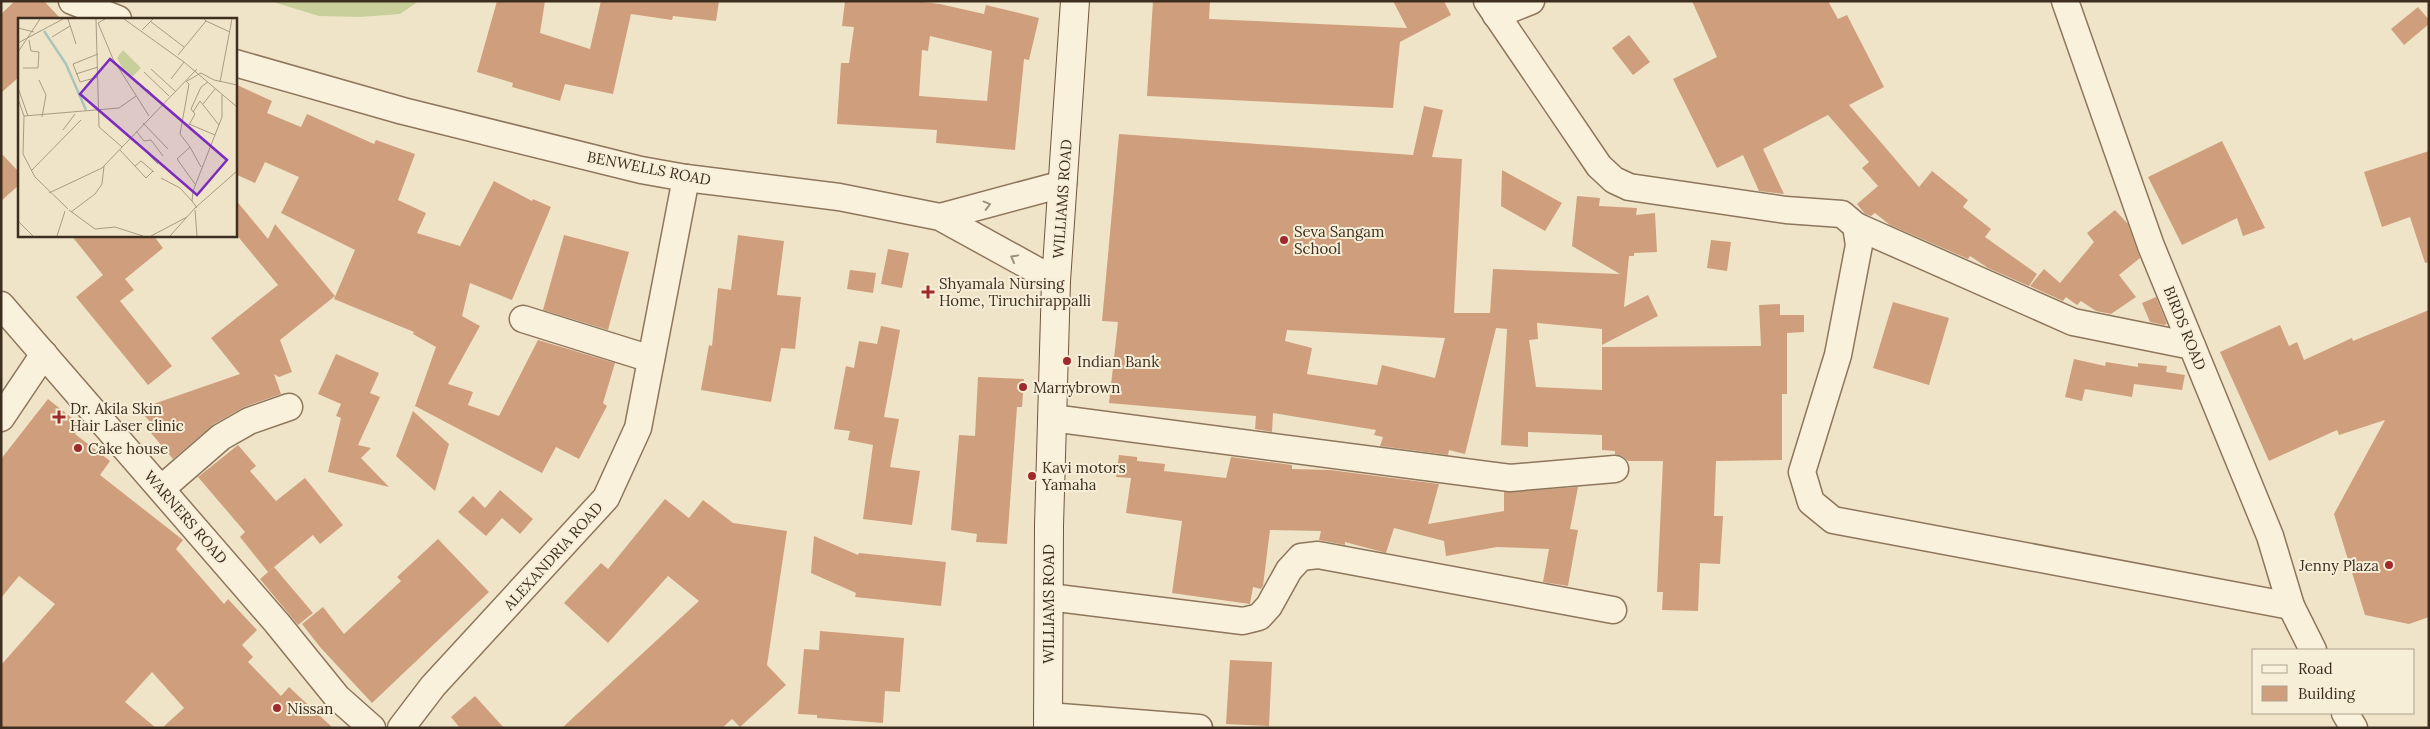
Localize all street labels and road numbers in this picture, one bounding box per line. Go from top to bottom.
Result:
street label: WILLIAMS ROAD [1048,139,1076,259]
street label: BENWELLS ROAD [585,147,713,189]
street label: BIRDS ROAD [2160,283,2210,373]
street label: WARNERS ROAD [140,466,232,568]
street label: ALEXANDRIA ROAD [499,498,607,615]
street label: WILLIAMS ROAD [1039,544,1058,664]

